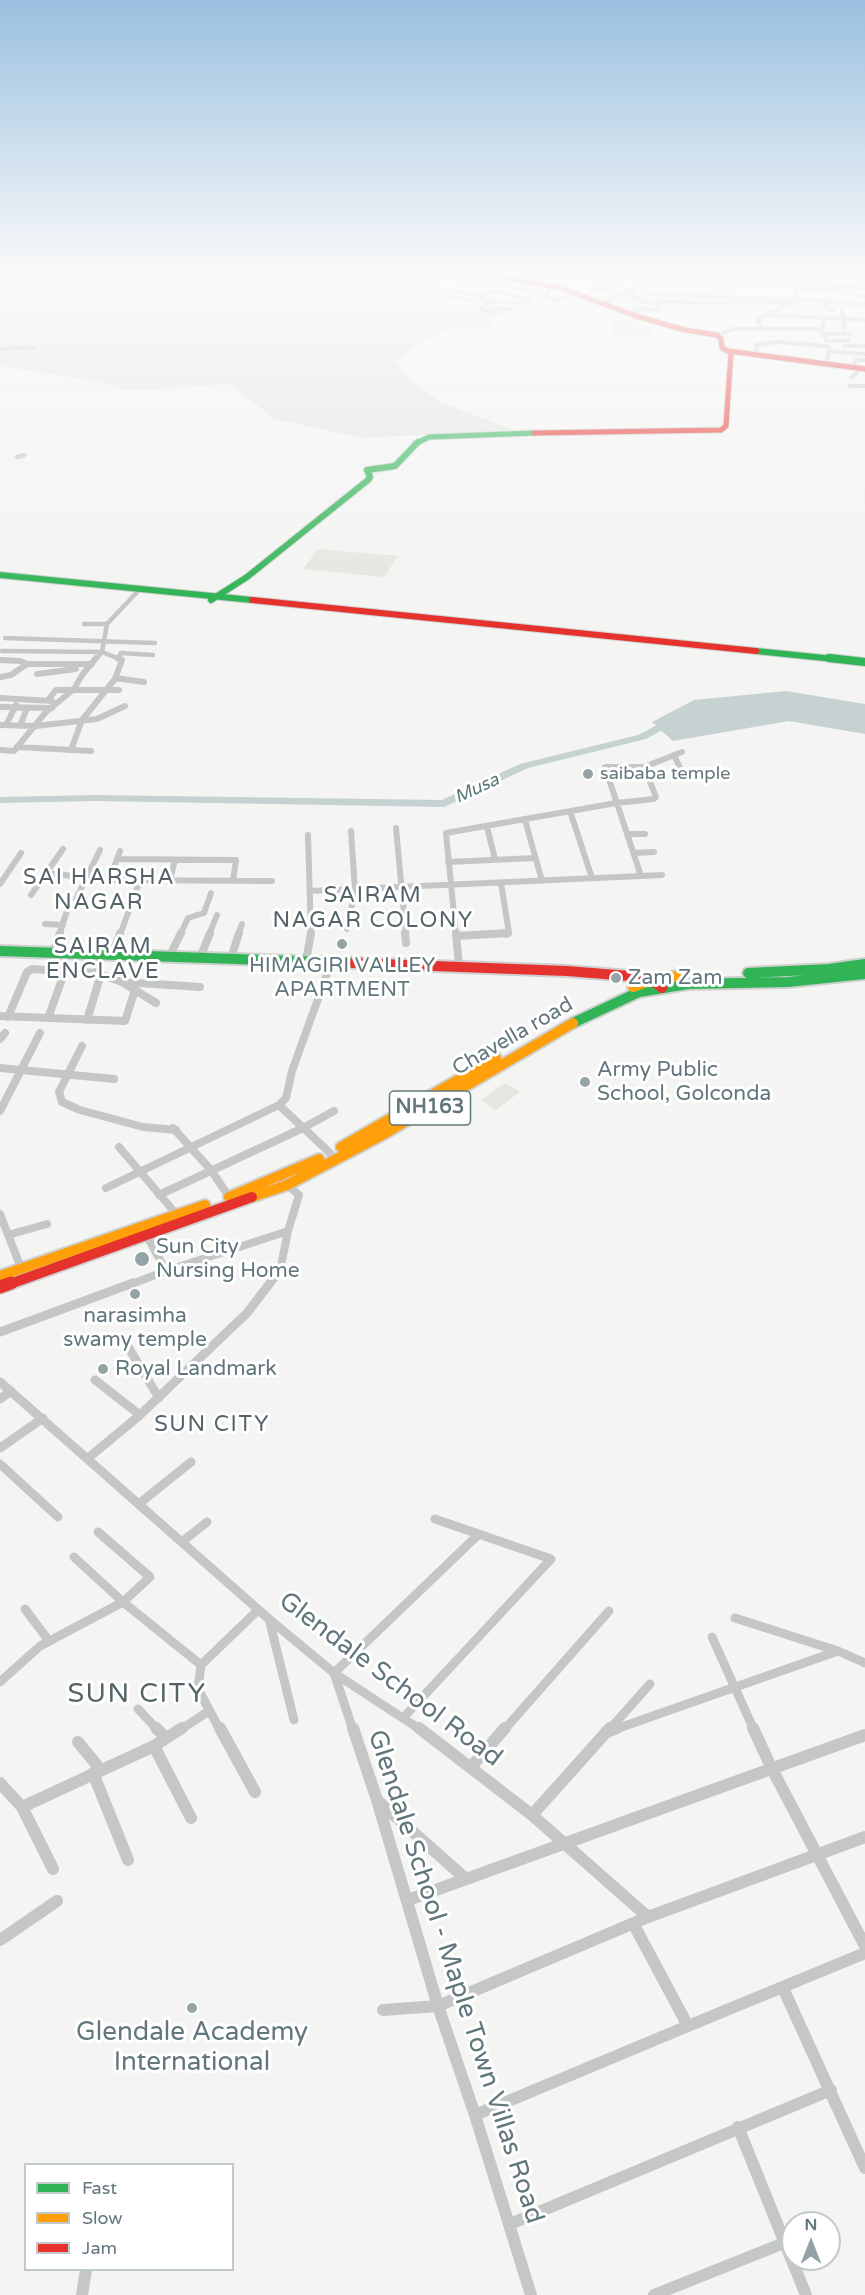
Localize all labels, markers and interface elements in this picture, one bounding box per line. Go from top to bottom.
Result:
place label: saibaba temple [600,763,730,785]
marker: saibaba temple [581,767,595,781]
water label: Musa [451,769,503,809]
district label: SAI HARSHA NAGAR [23,865,175,916]
district label: SAIRAM NAGAR COLONY [272,883,474,934]
district label: SAIRAM ENCLAVE [46,934,160,986]
marker: HIMAGIRI VALLEY APARTMENT [335,937,349,951]
place label: HIMAGIRI VALLEY APARTMENT [249,953,435,1003]
place label: Zam Zam [628,965,722,991]
marker: Zam Zam [609,971,623,985]
street label: Chavella road [448,992,578,1082]
place label: Army Public School, Golconda [597,1057,771,1107]
marker: Army Public School, Golconda [578,1075,592,1089]
road number: NH163 [390,1091,470,1125]
place label: Sun City Nursing Home [156,1234,300,1284]
marker: Sun City Nursing Home [133,1250,151,1268]
marker: narasimha swamy temple [128,1287,142,1301]
place label: narasimha swamy temple [63,1303,207,1353]
place label: Royal Landmark [115,1356,277,1382]
marker: Royal Landmark [96,1362,110,1376]
district label: SUN CITY [154,1412,270,1438]
street label: Glendale School Road [272,1586,508,1774]
district label: SUN CITY [67,1679,207,1711]
street label: Glendale School - Maple Town Villas Road [360,1726,550,2228]
marker: Glendale Academy International [185,2001,199,2015]
place label: Glendale Academy International [76,2017,308,2078]
legend [24,2163,234,2271]
text: Fast [82,2177,117,2199]
text: Slow [82,2207,123,2229]
north arrow [781,2211,841,2271]
text: N [805,2215,817,2235]
text: Jam [82,2237,117,2259]

